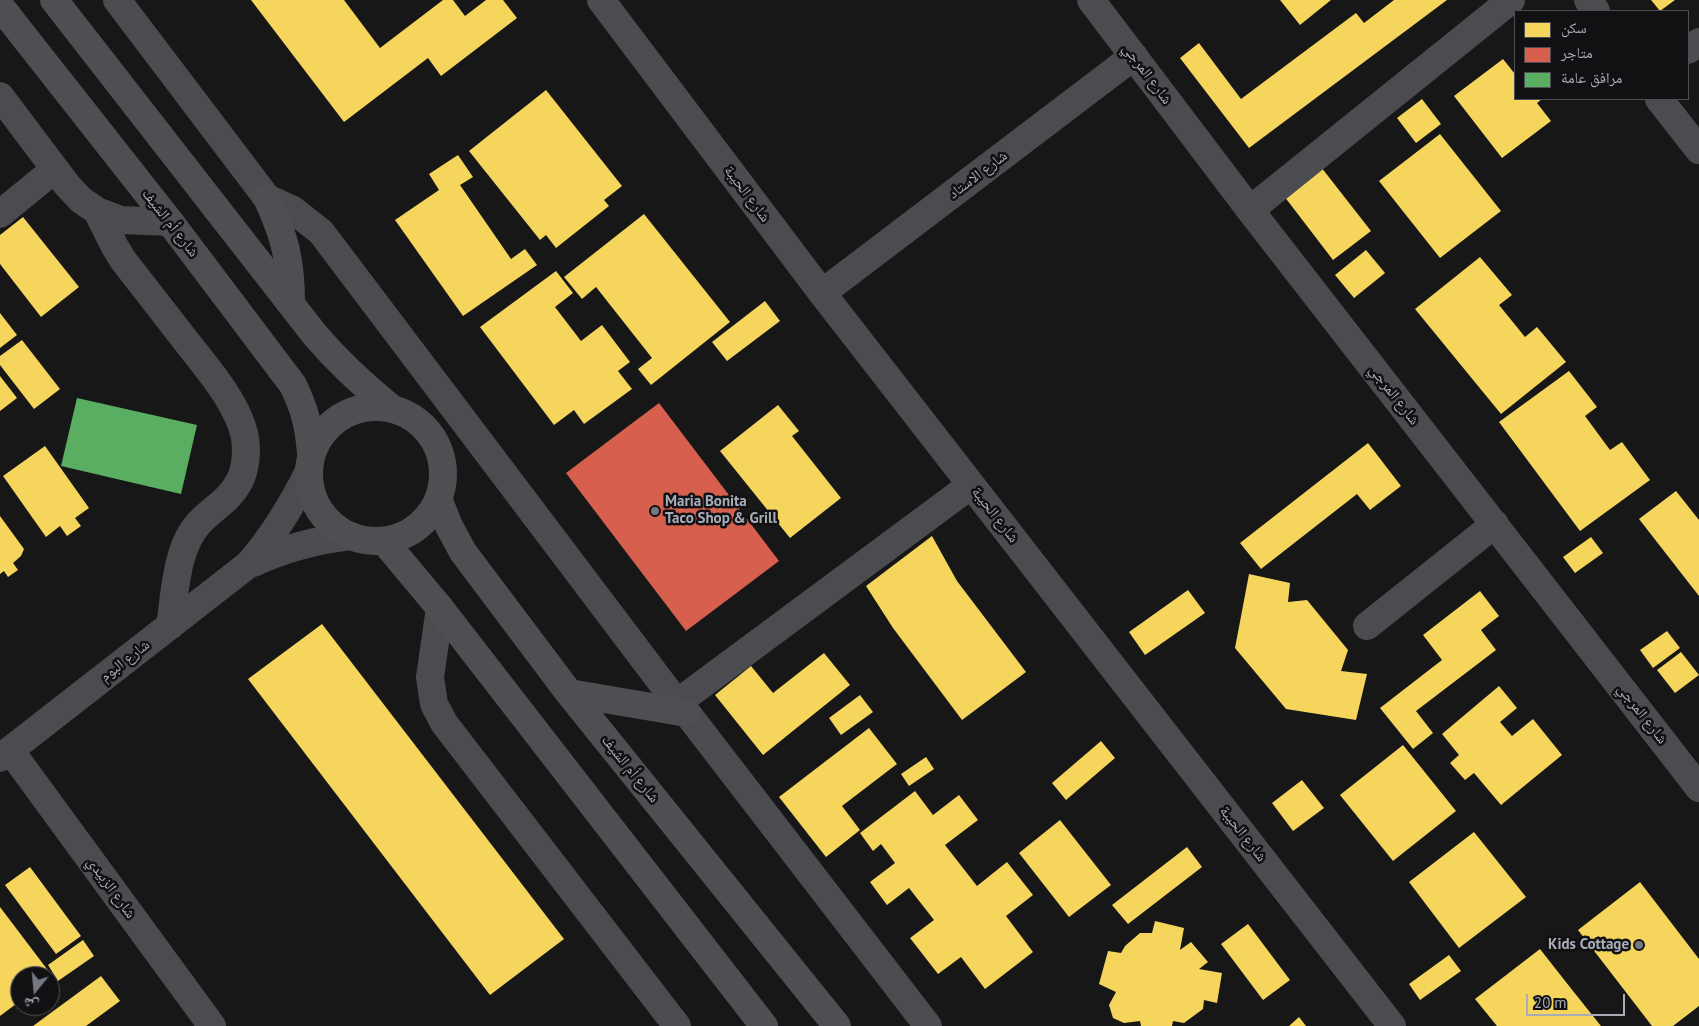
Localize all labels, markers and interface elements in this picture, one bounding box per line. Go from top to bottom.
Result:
legend [1514,10,1689,100]
text: سكن [1561,18,1587,37]
street label: شارع المرجي [1118,40,1176,108]
text: متاجر [1561,43,1593,62]
text: مرافق عامة [1561,68,1622,87]
street label: شارع الاستاد [945,147,1011,203]
street label: شارع الحيبة [720,162,774,226]
street label: شارع أم الشيف [138,185,202,261]
street label: شارع المرجي [1365,361,1423,429]
street label: شارع الحيبة [968,484,1022,546]
place label: Maria Bonita Taco Shop & Grill [665,493,777,528]
marker: Maria Bonita Taco Shop & Grill [649,505,661,517]
street label: شارع البوم [97,636,153,686]
street label: شارع المرجي [1613,680,1671,748]
street label: شارع أم الشيف [597,732,663,806]
street label: شارع الحيبة [1216,803,1270,865]
street label: شارع الزبيدي [83,854,139,922]
place label: Kids Cottage [1548,936,1629,954]
marker: Kids Cottage [1633,939,1645,951]
north arrow [10,966,60,1016]
scale bar [1529,984,1628,1016]
text: 20 m [1534,993,1567,1012]
text: ش [21,994,41,1015]

